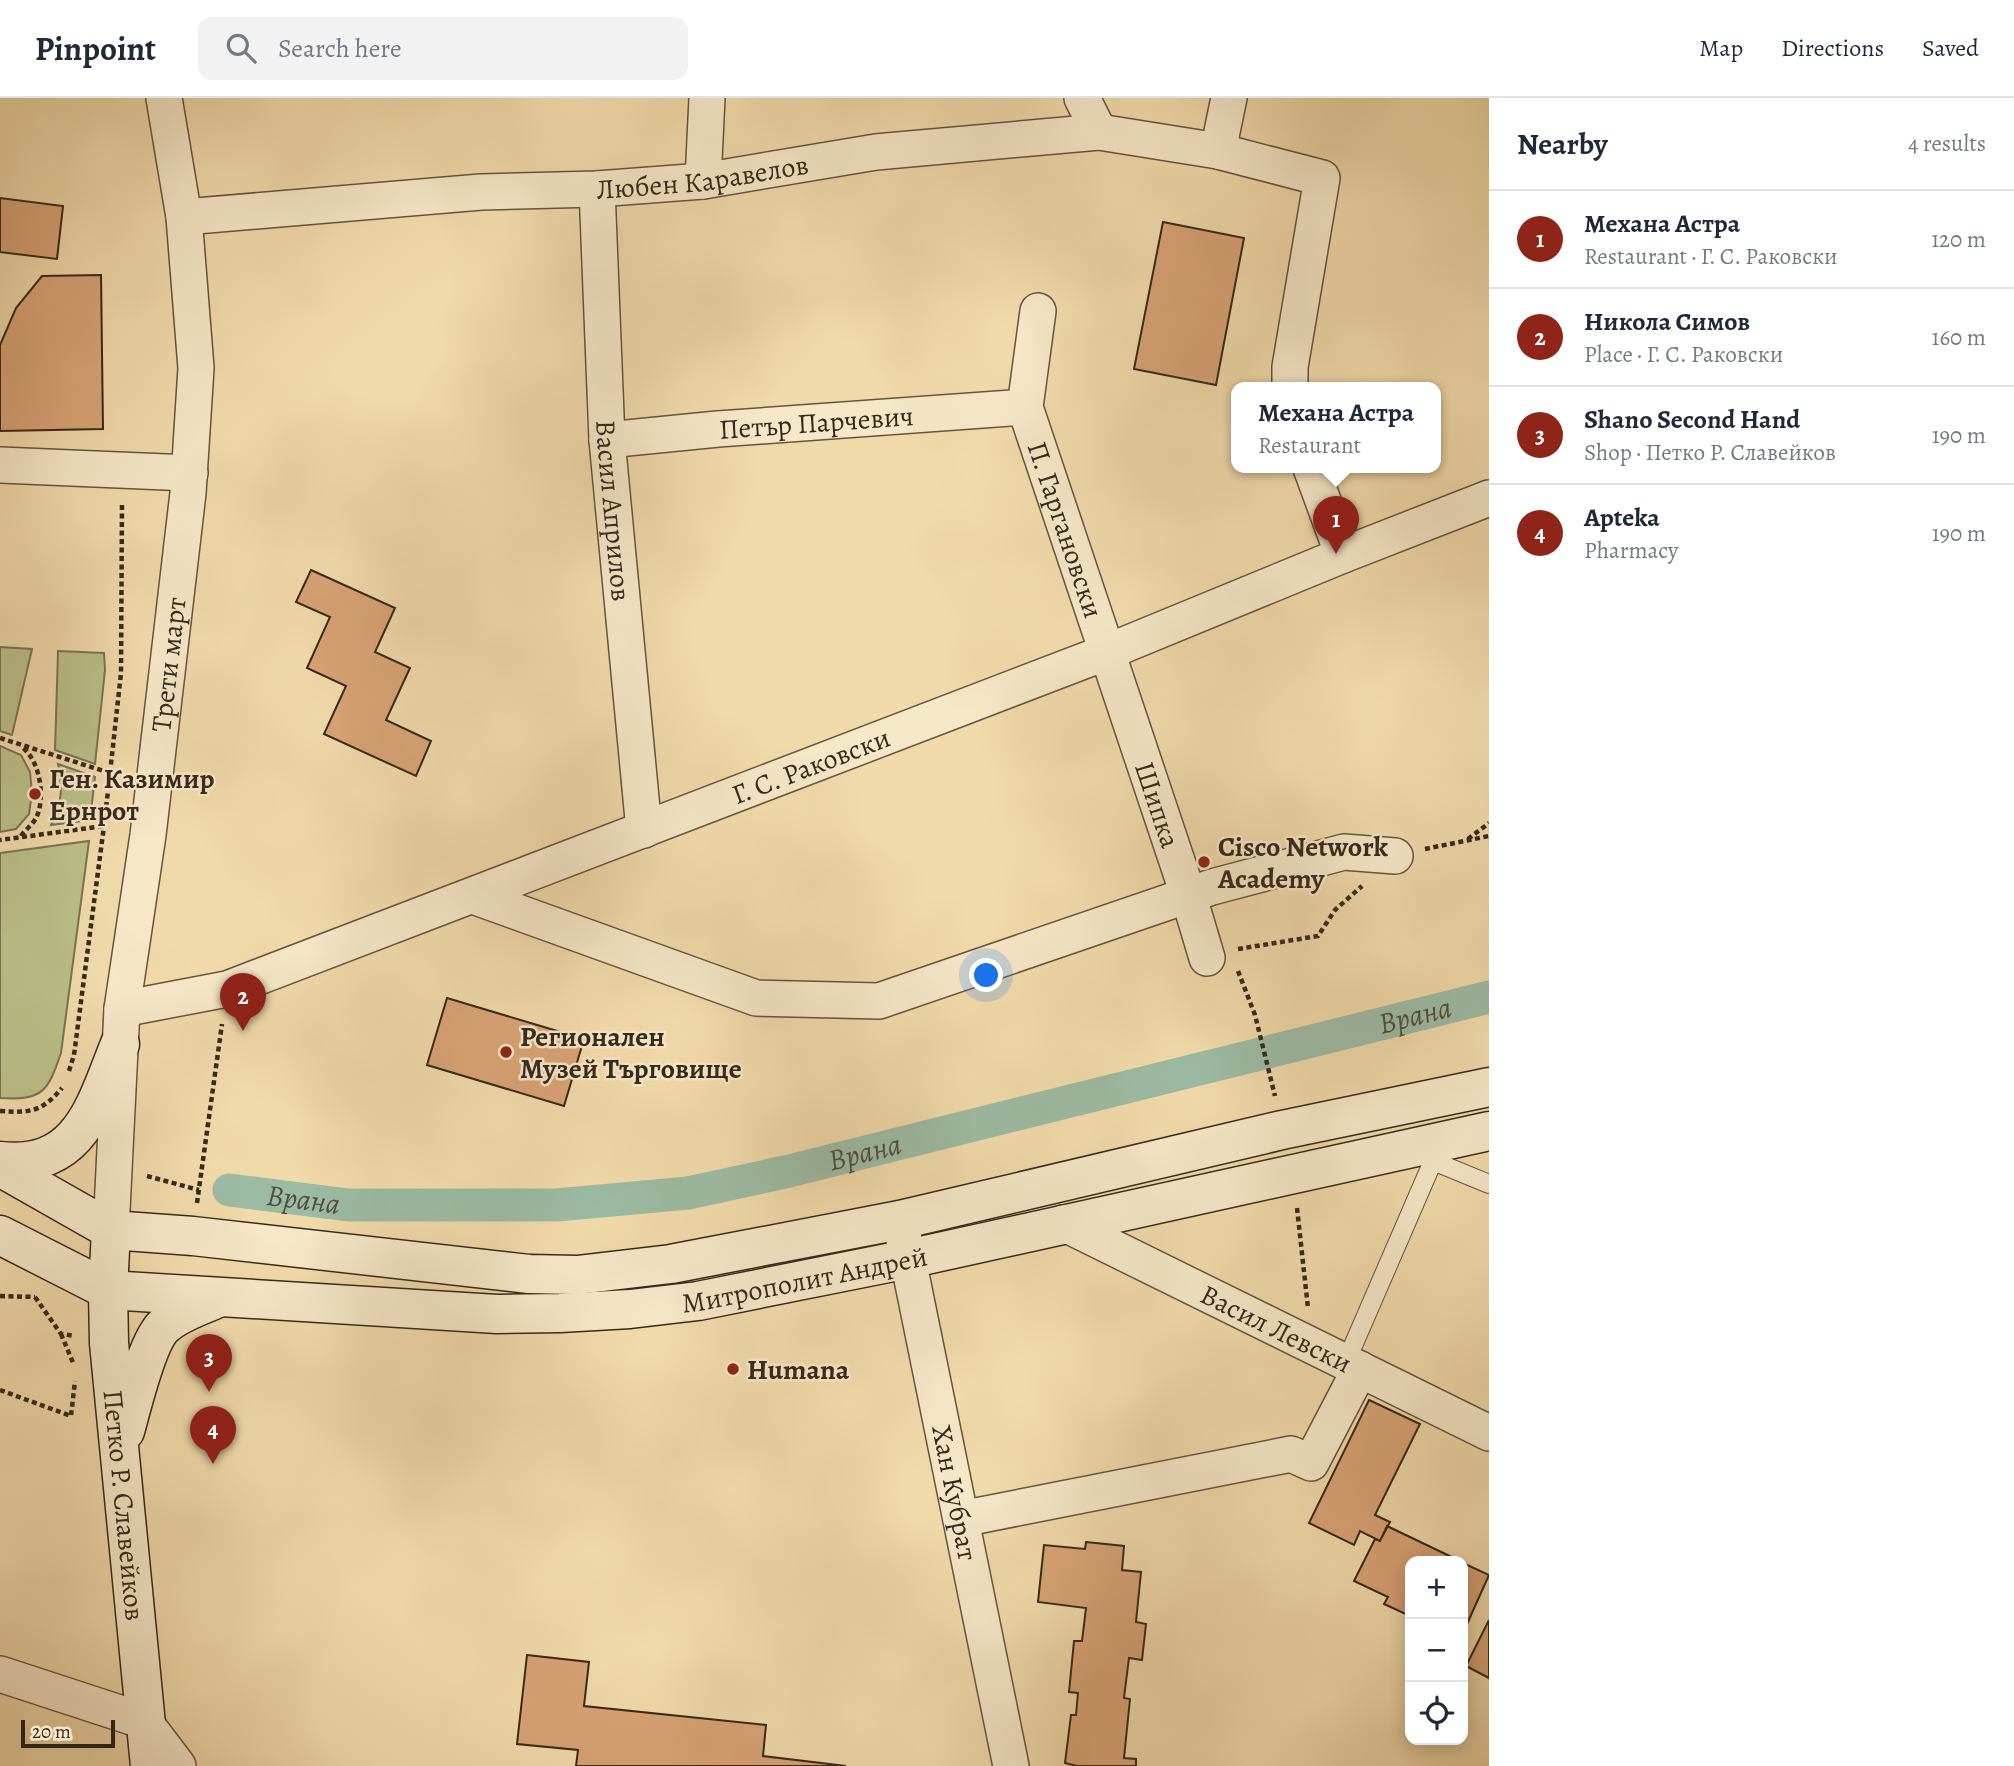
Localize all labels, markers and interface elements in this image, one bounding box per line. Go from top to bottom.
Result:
search box [198,17,688,80]
text: Pinpoint [35,26,156,71]
icon: search [222,29,260,67]
text: Search here [278,31,402,66]
text: Map [1699,32,1743,64]
text: Directions [1781,32,1884,64]
text: Saved [1922,32,1979,64]
text: Nearby [1517,124,1608,164]
text: 4 results [1908,128,1986,159]
street label: Любен Каравелов [595,146,811,209]
text: Механа Астра [1584,206,1740,241]
text: 1 [1536,224,1544,255]
text: 120 m [1931,224,1986,255]
text: Restaurant · Г. С. Раковски [1584,241,1838,272]
text: Никола Симов [1584,304,1750,339]
text: 2 [1534,322,1546,353]
text: 160 m [1932,322,1986,353]
text: Place · Г. С. Раковски [1584,339,1783,370]
popup [1231,382,1441,473]
text: Механа Астра [1258,395,1414,430]
street label: Петър Парчевич [718,397,915,449]
text: Shano Second Hand [1584,402,1800,437]
street label: Васил Априлов [586,419,640,603]
text: 3 [1535,420,1545,451]
text: 190 m [1932,420,1986,451]
text: Restaurant [1258,430,1361,461]
street label: П. Гаргановски [1018,437,1112,623]
text: Shop · Петко Р. Славейков [1584,437,1836,468]
pin: 1 [1313,496,1359,554]
text: Apteka [1584,500,1660,535]
text: 4 [1535,518,1545,549]
text: 190 m [1932,518,1986,549]
text: Pharmacy [1584,535,1678,566]
street label: Трети март [142,595,196,734]
street label: Г. С. Раковски [727,719,896,814]
street label: Шипка [1125,757,1189,853]
place label: Ген. Казимир Ернрот [49,760,214,830]
marker: Ген. Казимир Ернрот [27,786,43,802]
place label: Cisco Network Academy [1217,828,1388,898]
marker: Cisco Network Academy [1196,854,1212,870]
your location [969,958,1003,992]
pin: 2 [220,973,266,1031]
water label: Врана [1374,987,1456,1044]
place label: Регионален Музей Търговище [520,1018,742,1088]
marker: Регионален Музей Търговище [498,1044,514,1060]
water label: Врана [824,1124,906,1180]
water label: Врана [264,1175,343,1224]
street label: Митрополит Андрей [680,1237,931,1323]
street label: Васил Левски [1194,1276,1358,1383]
pin: 3 [186,1334,232,1392]
place label: Humana [747,1351,850,1389]
marker: Humana [725,1361,741,1377]
street label: Петко Р. Славейков [94,1388,154,1623]
pin: 4 [190,1406,236,1464]
street label: Хан Кубрат [922,1422,987,1564]
map controls [1405,1556,1468,1745]
button: + [1405,1556,1468,1619]
button: − [1405,1619,1468,1682]
button: locate [1405,1682,1468,1745]
scale bar [21,1717,116,1749]
text: 20 m [32,1719,71,1745]

